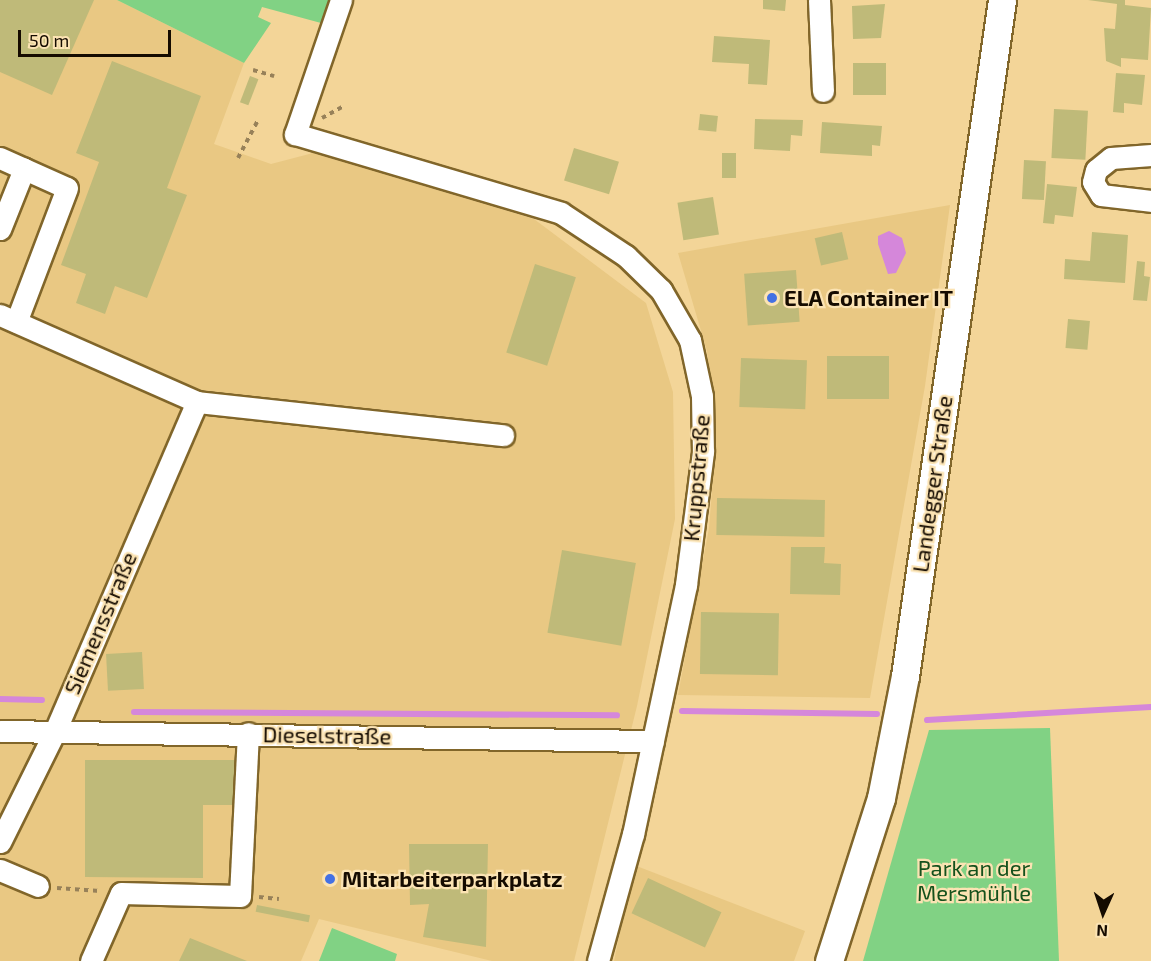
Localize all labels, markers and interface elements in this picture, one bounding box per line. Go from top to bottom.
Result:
scale bar [21,18,174,56]
text: 50 m [29,29,69,51]
place label: ELA Container IT [784,285,954,311]
marker: ELA Container IT [765,291,779,305]
street label: Landegger Straße [906,394,958,574]
street label: Kruppstraße [677,414,715,542]
street label: Siemensstraße [58,548,142,698]
street label: Dieselstraße [263,721,391,749]
park label: Park an der Mersmühle [917,854,1031,906]
place label: Mitarbeiterparkplatz [342,866,563,892]
marker: Mitarbeiterparkplatz [323,872,337,886]
north arrow [1073,883,1133,943]
text: N [1096,922,1108,941]

